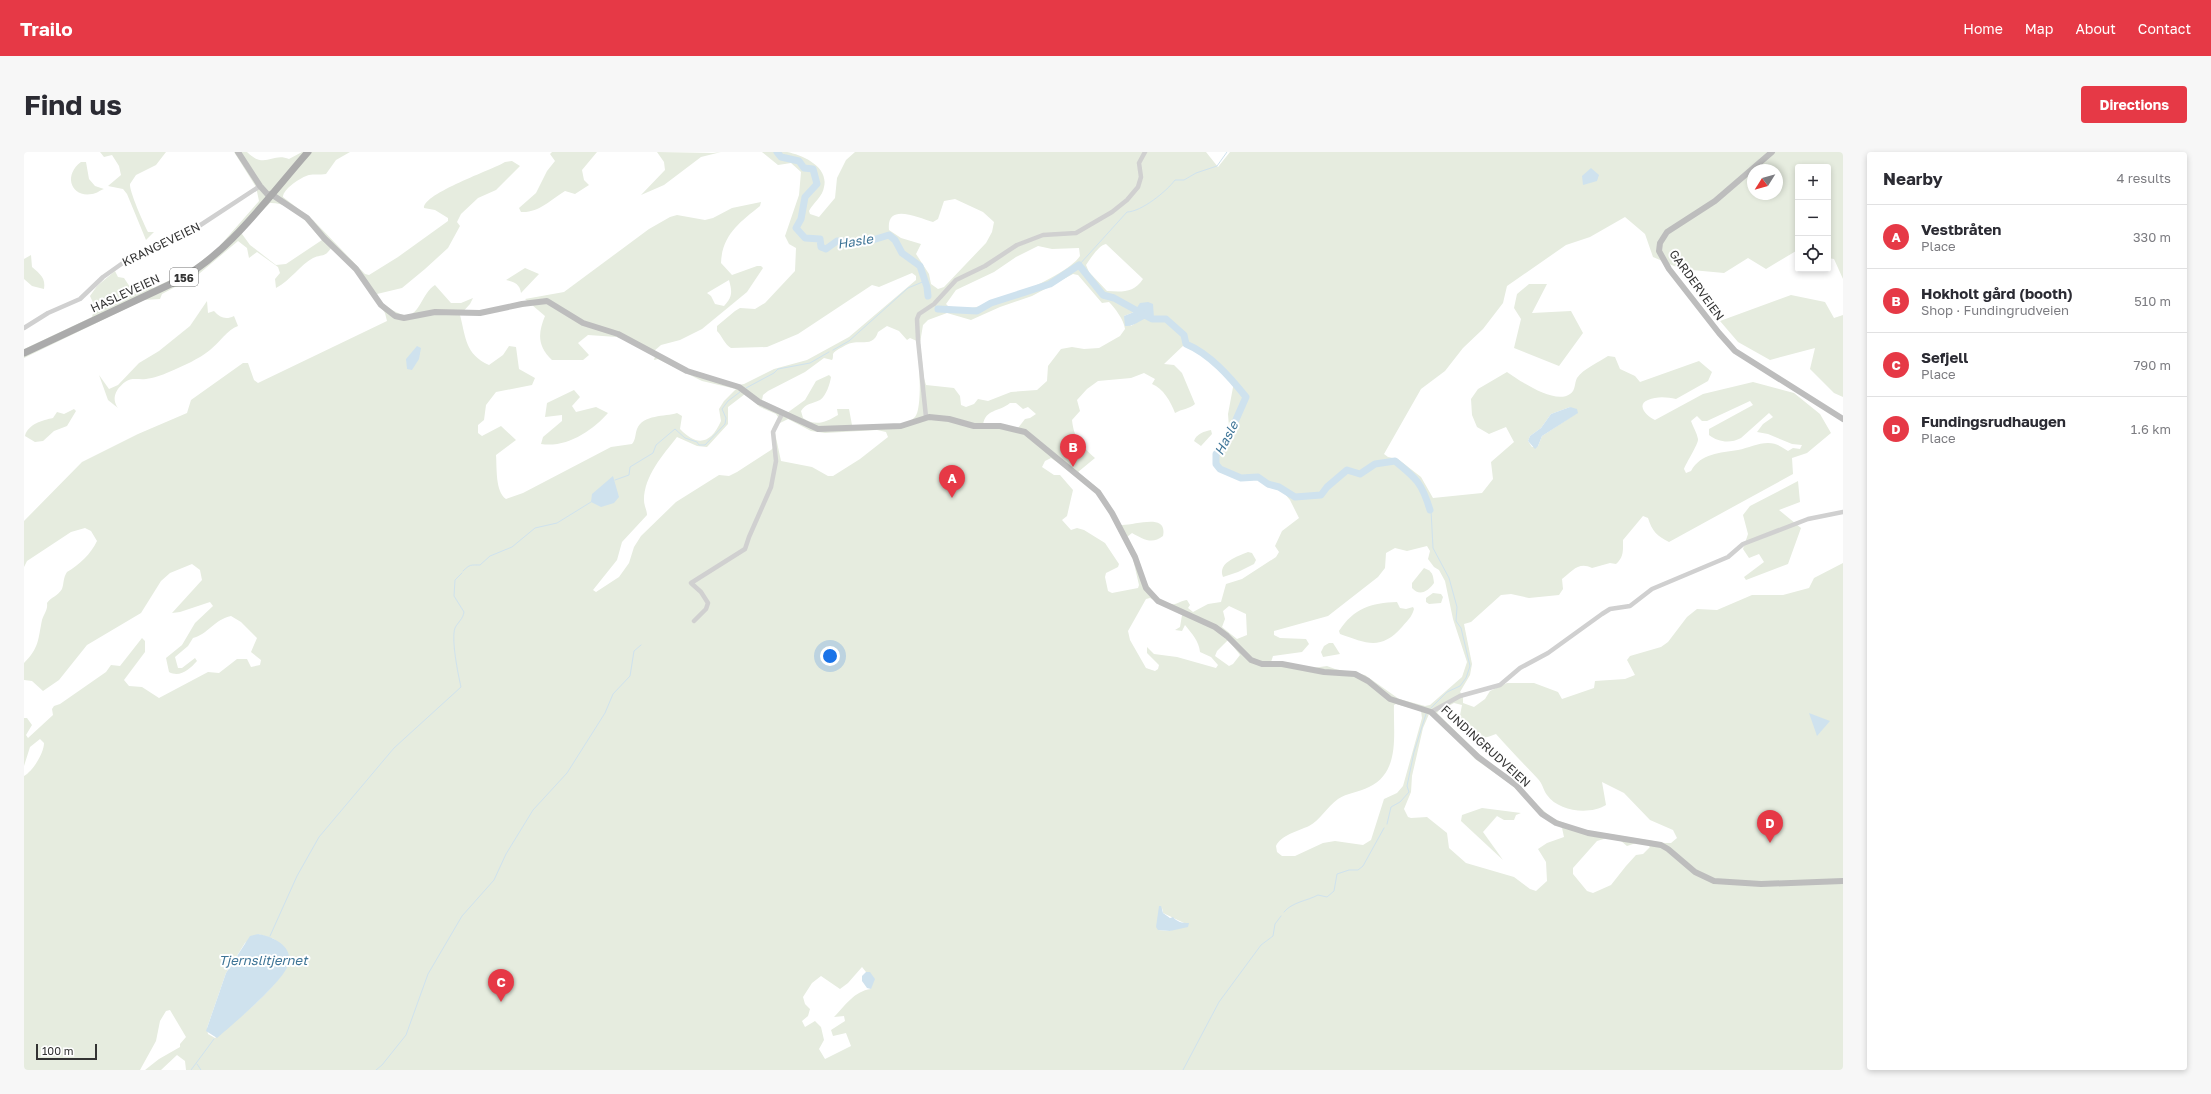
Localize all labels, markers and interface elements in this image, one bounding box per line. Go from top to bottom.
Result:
text: Trailo [20,17,73,40]
text: Home [1963,20,2003,37]
text: Map [2025,20,2053,37]
text: About [2075,20,2116,37]
text: Contact [2138,20,2191,37]
button: Directions [2081,86,2187,123]
text: Find us [24,88,122,121]
north arrow [1747,164,1783,200]
map controls [1795,164,1831,272]
button: + [1795,164,1831,200]
text: Nearby [1883,168,1943,189]
text: 4 results [2117,170,2171,186]
button: − [1795,200,1831,236]
street label: KRANGEVEIEN [119,219,203,269]
text: Vestbråten [1921,220,2001,238]
text: A [1891,229,1901,245]
text: 330 m [2133,229,2171,245]
water label: Hasle [836,230,875,252]
button: locate [1795,236,1831,272]
text: Place [1921,238,1956,254]
street label: GARDERVEIEN [1666,247,1728,323]
road number: 156 [170,268,198,286]
street label: HASLEVEIEN [88,270,162,316]
text: Hokholt gård (booth) [1921,284,2073,302]
text: B [1891,293,1901,309]
text: 510 m [2134,293,2171,309]
text: Shop · Fundingrudveien [1921,302,2069,318]
text: Sefjell [1921,348,1968,366]
text: C [1891,357,1901,373]
text: 790 m [2133,357,2171,373]
text: Place [1921,366,1956,382]
text: Fundingsrudhaugen [1921,412,2066,430]
water label: Hasle [1211,417,1242,458]
text: D [1891,421,1901,437]
text: 1.6 km [2131,421,2171,437]
text: Place [1921,430,1956,446]
pin: B [1060,434,1086,467]
pin: A [939,465,965,498]
your location [820,646,840,666]
street label: FUNDINGRUDVEIEN [1438,702,1534,790]
pin: D [1757,810,1783,843]
water label: Tjernslitjernet [219,952,309,968]
pin: C [488,969,514,1002]
scale bar [36,1042,97,1061]
text: 100 m [42,1044,73,1057]

